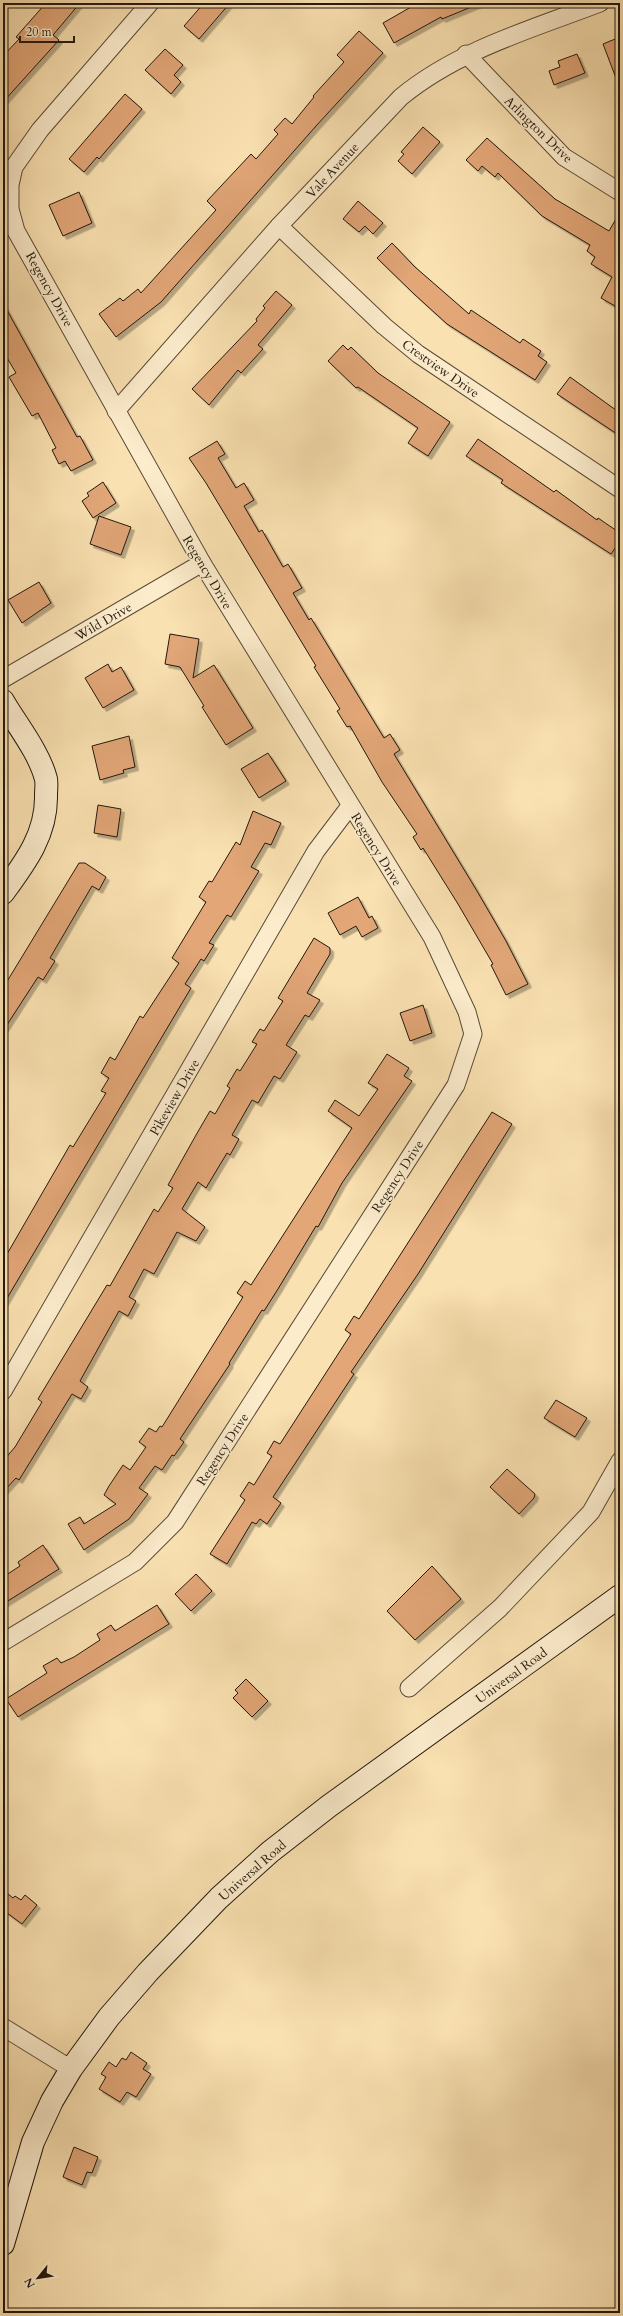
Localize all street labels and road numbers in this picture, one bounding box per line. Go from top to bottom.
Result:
street label: Arlington Drive [500,92,577,167]
street label: Vale Avenue [302,139,363,202]
street label: Regency Drive [21,249,77,330]
street label: Crestview Drive [398,335,483,402]
street label: Regency Drive [178,532,236,613]
street label: Wild Drive [71,598,135,646]
street label: Regency Drive [346,809,406,890]
street label: Pikeview Drive [146,1056,204,1139]
street label: Regency Drive [368,1137,428,1216]
street label: Regency Drive [193,1410,253,1489]
street label: Universal Road [472,1644,551,1708]
street label: Universal Road [215,1836,290,1905]

